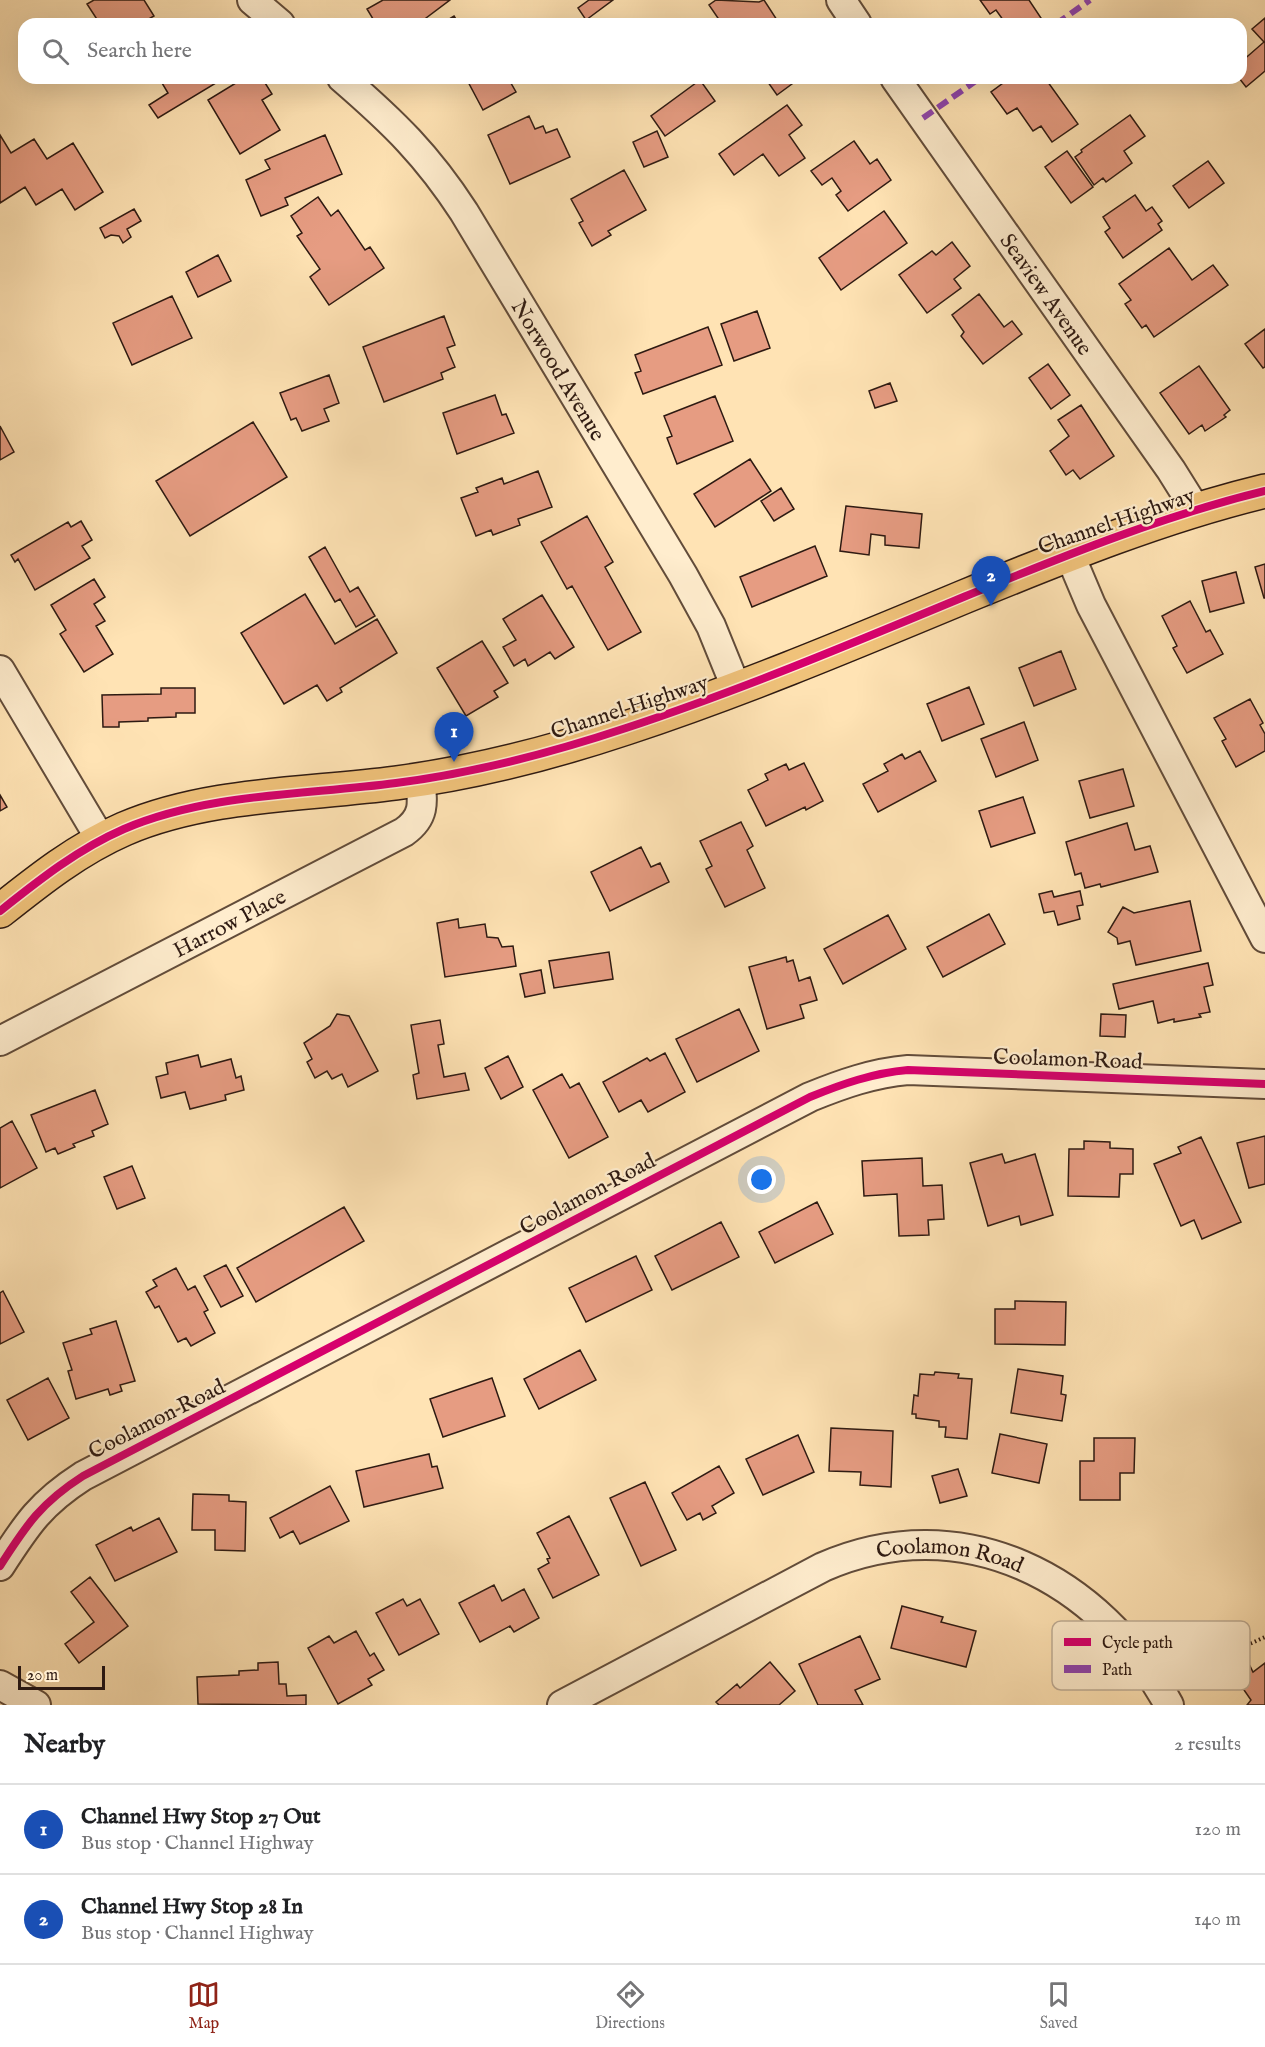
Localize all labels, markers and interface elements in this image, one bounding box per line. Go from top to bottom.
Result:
search box [18,18,1247,84]
icon: search [39,35,72,68]
text: Search here [87,37,192,65]
street label: Seaview Avenue [993,229,1098,361]
street label: Norwood Avenue [504,295,611,446]
street label: Channel Highway [1035,482,1199,562]
pin: 2 [972,556,1010,606]
street label: Channel Highway [547,669,712,747]
pin: 1 [434,712,474,762]
street label: Harrow Place [169,883,291,965]
street label: Coolamon Road [993,1043,1144,1077]
street label: Coolamon Road [515,1147,661,1242]
your location [747,1165,776,1194]
street label: Coolamon Road [84,1373,230,1466]
street label: Coolamon Road [874,1533,1028,1580]
legend [1052,1621,1250,1690]
text: Cycle path [1102,1634,1173,1654]
text: Path [1102,1661,1133,1681]
scale bar [18,1663,105,1690]
text: 20 m [27,1666,58,1686]
text: Nearby [24,1728,105,1761]
text: 2 results [1174,1732,1241,1757]
text: Channel Hwy Stop 27 Out [81,1803,320,1831]
text: 1 [40,1817,47,1842]
text: 120 m [1195,1817,1241,1842]
text: Bus stop · Channel Highway [81,1831,314,1856]
text: Channel Hwy Stop 28 In [81,1893,303,1921]
text: 2 [39,1907,48,1932]
text: 140 m [1194,1907,1241,1932]
text: Bus stop · Channel Highway [81,1921,314,1946]
tab: Map [187,1978,220,2034]
tab: Directions [595,1978,665,2034]
tab: Saved [1040,1978,1078,2034]

